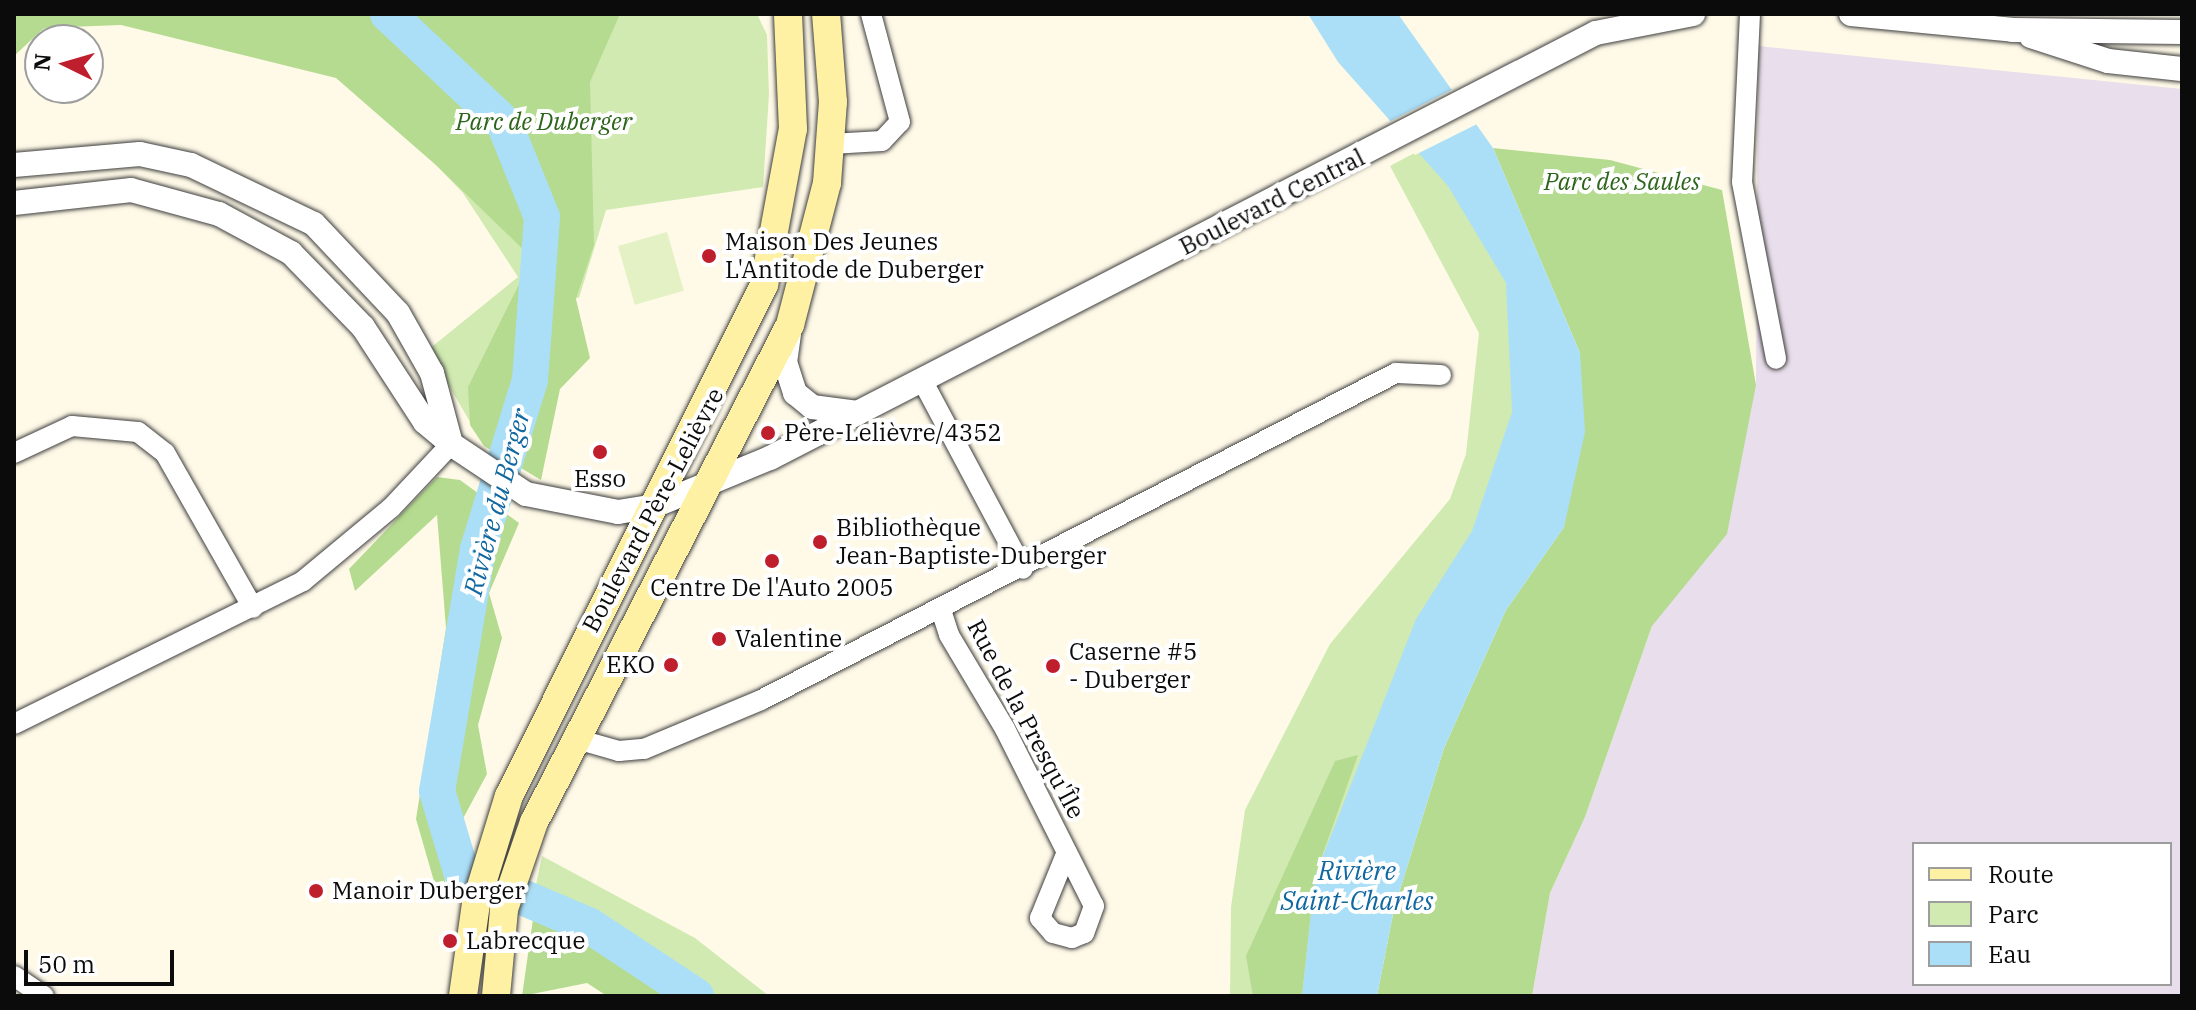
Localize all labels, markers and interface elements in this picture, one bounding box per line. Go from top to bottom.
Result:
north arrow [24,24,104,104]
text: N [26,52,57,72]
park label: Parc de Duberger [456,108,632,136]
street label: Boulevard Central [1175,143,1369,261]
park label: Parc des Saules [1544,168,1700,196]
place label: Maison Des Jeunes L'Antitode de Duberger [725,228,984,284]
marker: Maison Des Jeunes L'Antitode de Duberger [700,247,718,265]
street label: Boulevard Père-Lelièvre [576,383,730,637]
water label: Rivière du Berger [457,405,537,599]
place label: Père-Lelièvre/4352 [784,419,1002,447]
marker: Père-Lelièvre/4352 [759,424,777,442]
marker: Esso [591,443,609,461]
place label: Esso [574,465,626,493]
place label: Bibliothèque Jean-Baptiste-Duberger [836,514,1106,570]
marker: Bibliothèque Jean-Baptiste-Duberger [811,533,829,551]
marker: Centre De l'Auto 2005 [763,552,781,570]
place label: Centre De l'Auto 2005 [650,574,894,602]
street label: Rue de la Presqu'Île [961,615,1091,823]
place label: Valentine [735,625,842,653]
marker: Valentine [710,630,728,648]
place label: Caserne #5 - Duberger [1069,638,1197,694]
place label: EKO [606,651,655,679]
marker: EKO [662,656,680,674]
marker: Caserne #5 - Duberger [1044,657,1062,675]
legend [1912,842,2172,986]
water label: Rivière Saint-Charles [1281,855,1433,916]
text: Route [1988,858,2054,890]
place label: Manoir Duberger [332,877,525,905]
marker: Manoir Duberger [307,882,325,900]
text: Parc [1988,898,2039,930]
place label: Labrecque [466,927,585,955]
marker: Labrecque [441,932,459,950]
scale bar [28,934,178,984]
text: Eau [1988,938,2031,970]
text: 50 m [38,948,95,980]

